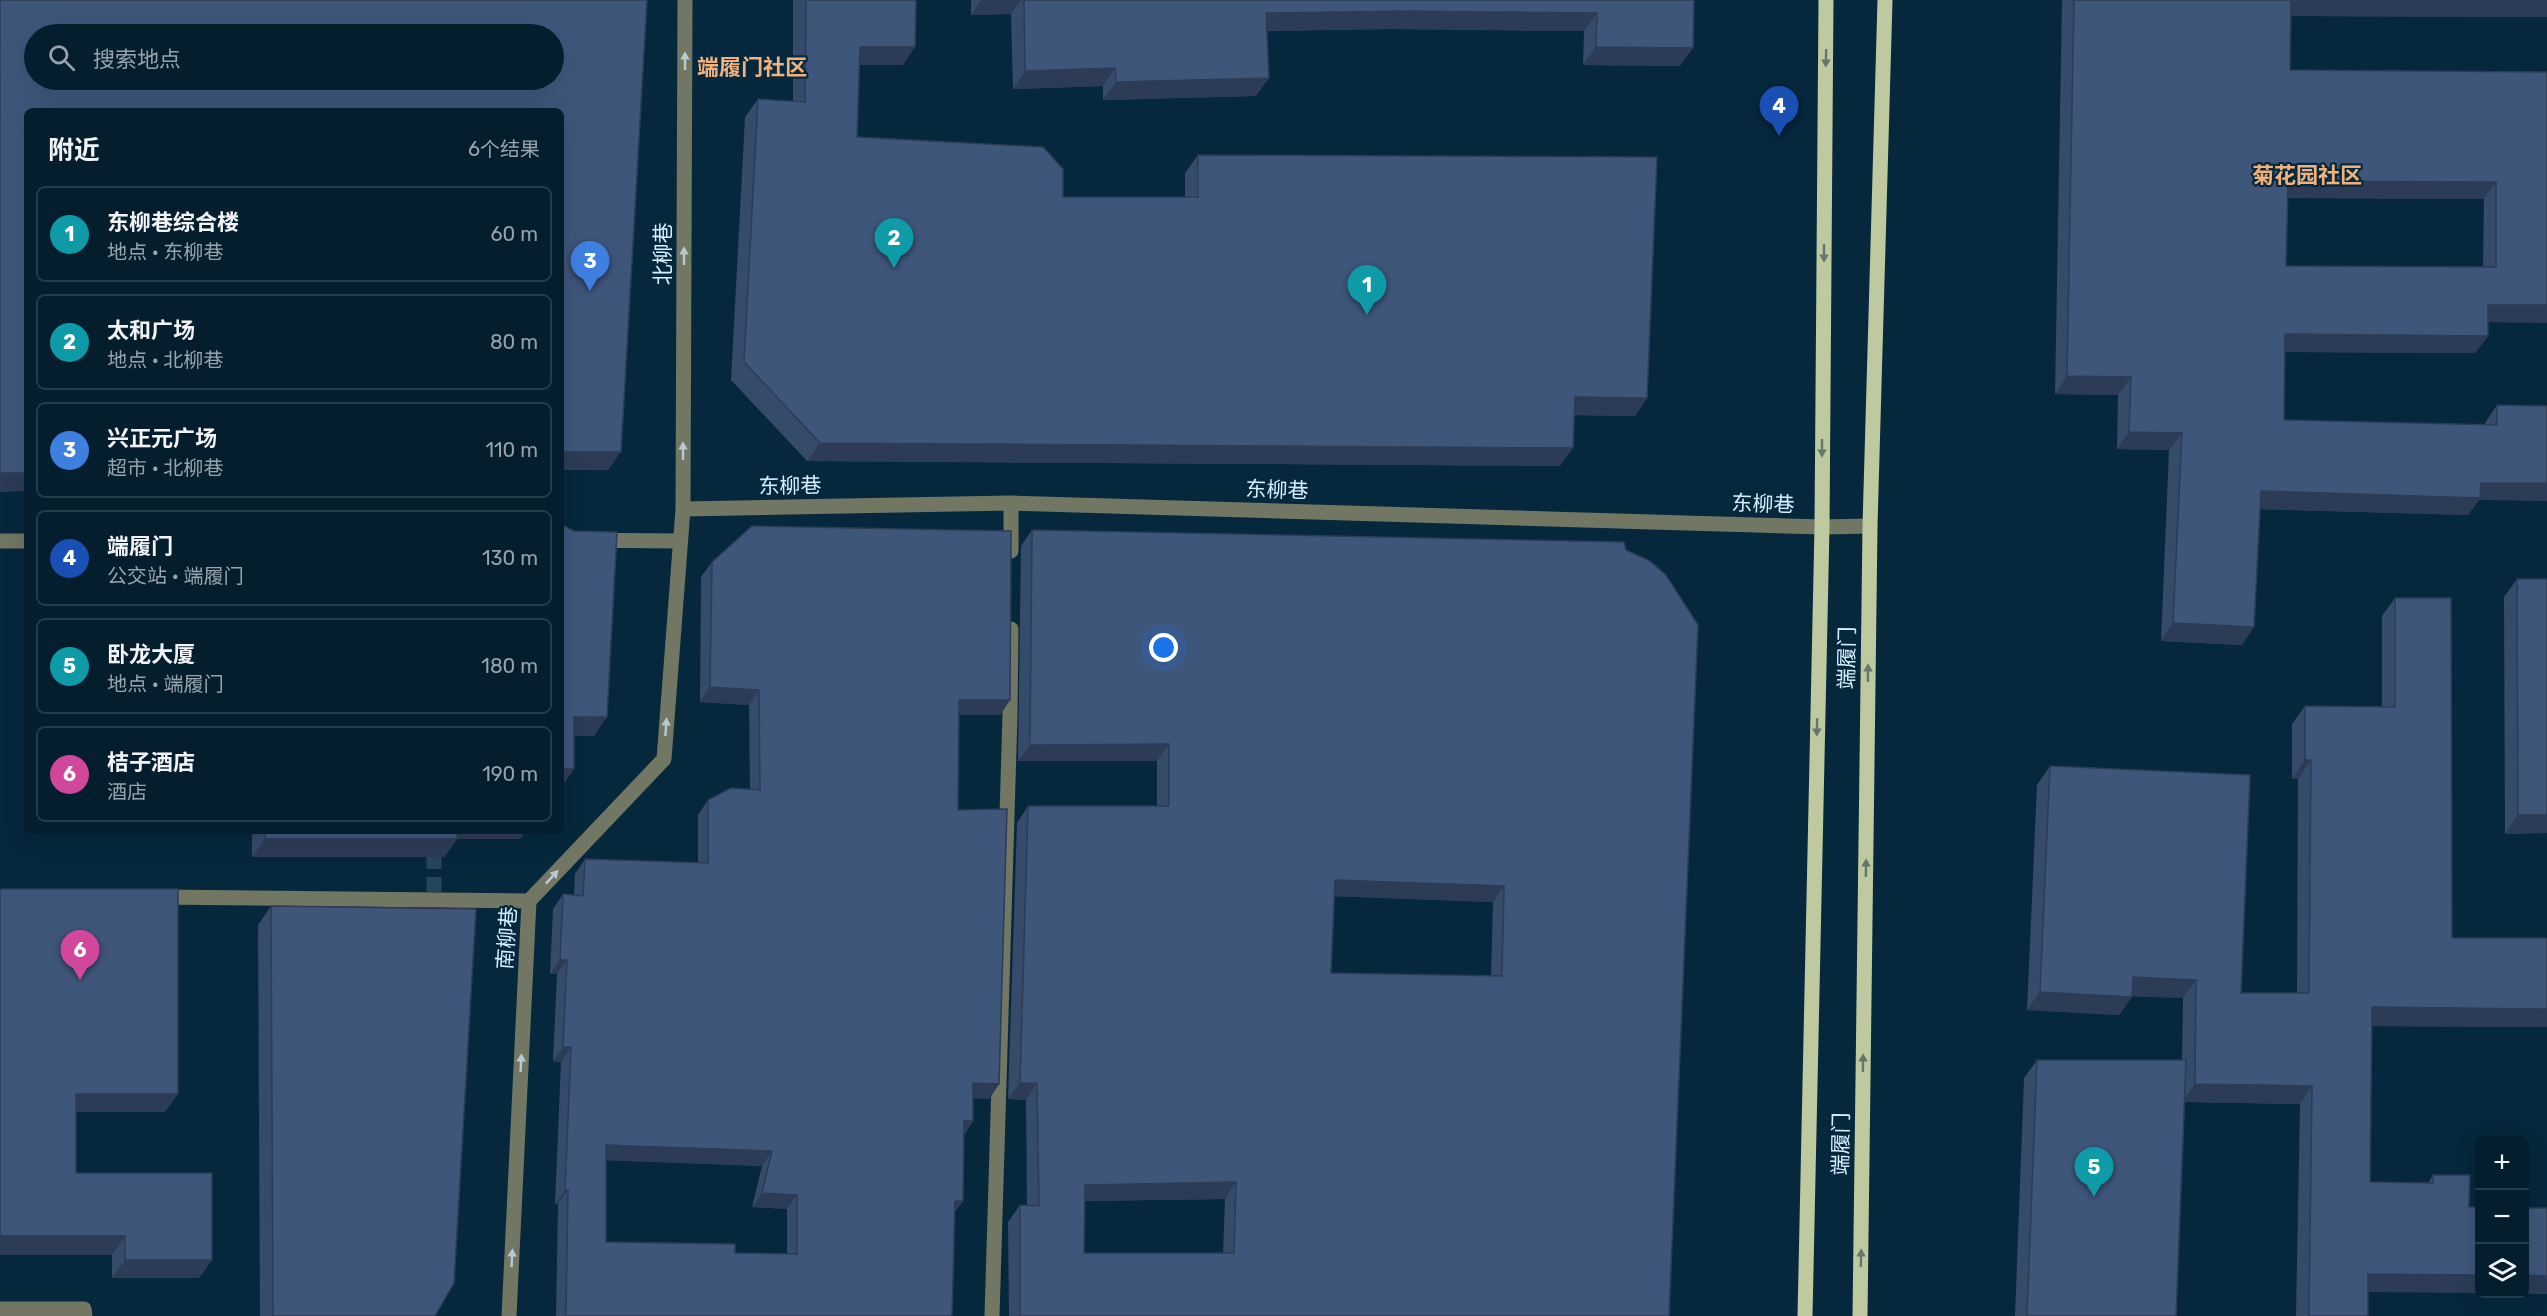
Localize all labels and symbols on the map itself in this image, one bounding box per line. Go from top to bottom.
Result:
one-way arrow [1821,49,1830,68]
one-way arrow [680,51,690,70]
district label: 端履门社区 [697,54,807,81]
pin: 4 [1760,86,1798,136]
district label: 菊花园社区 [2252,162,2362,189]
pin: 2 [874,218,914,268]
street label: 北柳巷 [650,223,675,286]
pin: 3 [570,242,610,291]
one-way arrow [1819,244,1829,263]
one-way arrow [679,246,689,265]
pin: 1 [1348,266,1386,315]
one-way arrow [1817,439,1827,458]
one-way arrow [678,441,688,460]
street label: 东柳巷 [758,472,822,499]
street label: 东柳巷 [1245,476,1309,503]
street label: 东柳巷 [1731,490,1795,517]
street label: 端履门 [1833,626,1860,690]
your location [1149,633,1178,662]
one-way arrow [1863,663,1873,682]
one-way arrow [661,717,671,736]
one-way arrow [1813,718,1822,737]
one-way arrow [1861,858,1871,877]
one-way arrow [544,870,558,884]
street label: 南柳巷 [492,906,521,970]
pin: 6 [60,930,100,980]
one-way arrow [517,1053,526,1072]
one-way arrow [1858,1053,1868,1072]
street label: 端履门 [1827,1112,1854,1176]
pin: 5 [2074,1148,2114,1197]
one-way arrow [507,1248,516,1267]
one-way arrow [1856,1248,1866,1267]

